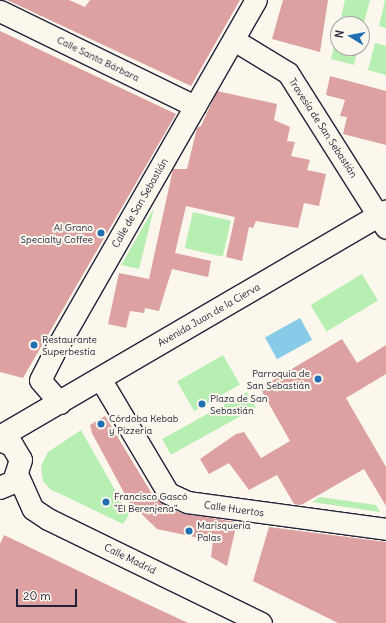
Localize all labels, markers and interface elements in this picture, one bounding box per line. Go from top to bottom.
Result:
north arrow [330,16,370,56]
text: N [332,29,347,39]
street label: Calle Santa Bárbara [55,34,141,84]
street label: Travesía de San Sebastián [286,76,360,180]
street label: Calle de San Sebastián [109,156,171,250]
place label: Al Grano Specialty Coffee [21,221,93,244]
marker: Al Grano Specialty Coffee [96,228,106,238]
street label: Avenida Juan de la Cierva [156,281,262,349]
place label: Restaurante Superbestia [42,333,97,356]
marker: Restaurante Superbestia [29,340,39,350]
place label: Parroquia de San Sebastián [247,367,310,390]
marker: Parroquia de San Sebastián [313,374,323,384]
place label: Plaza de San Sebastián [210,392,267,416]
marker: Plaza de San Sebastián [197,399,207,409]
place label: Córdoba Kebab y Pizzería [109,412,178,436]
marker: Córdoba Kebab y Pizzería [96,419,106,429]
place label: Francisco Gascó "El Berenjena" [114,490,188,514]
marker: Francisco Gascó "El Berenjena" [101,497,111,507]
street label: Calle Huertos [203,499,265,519]
place label: Marisquería Palas [197,519,250,542]
marker: Marisquería Palas [184,526,194,536]
street label: Calle Madrid [102,541,158,577]
scale bar [18,581,79,607]
text: 20 m [23,588,51,603]

